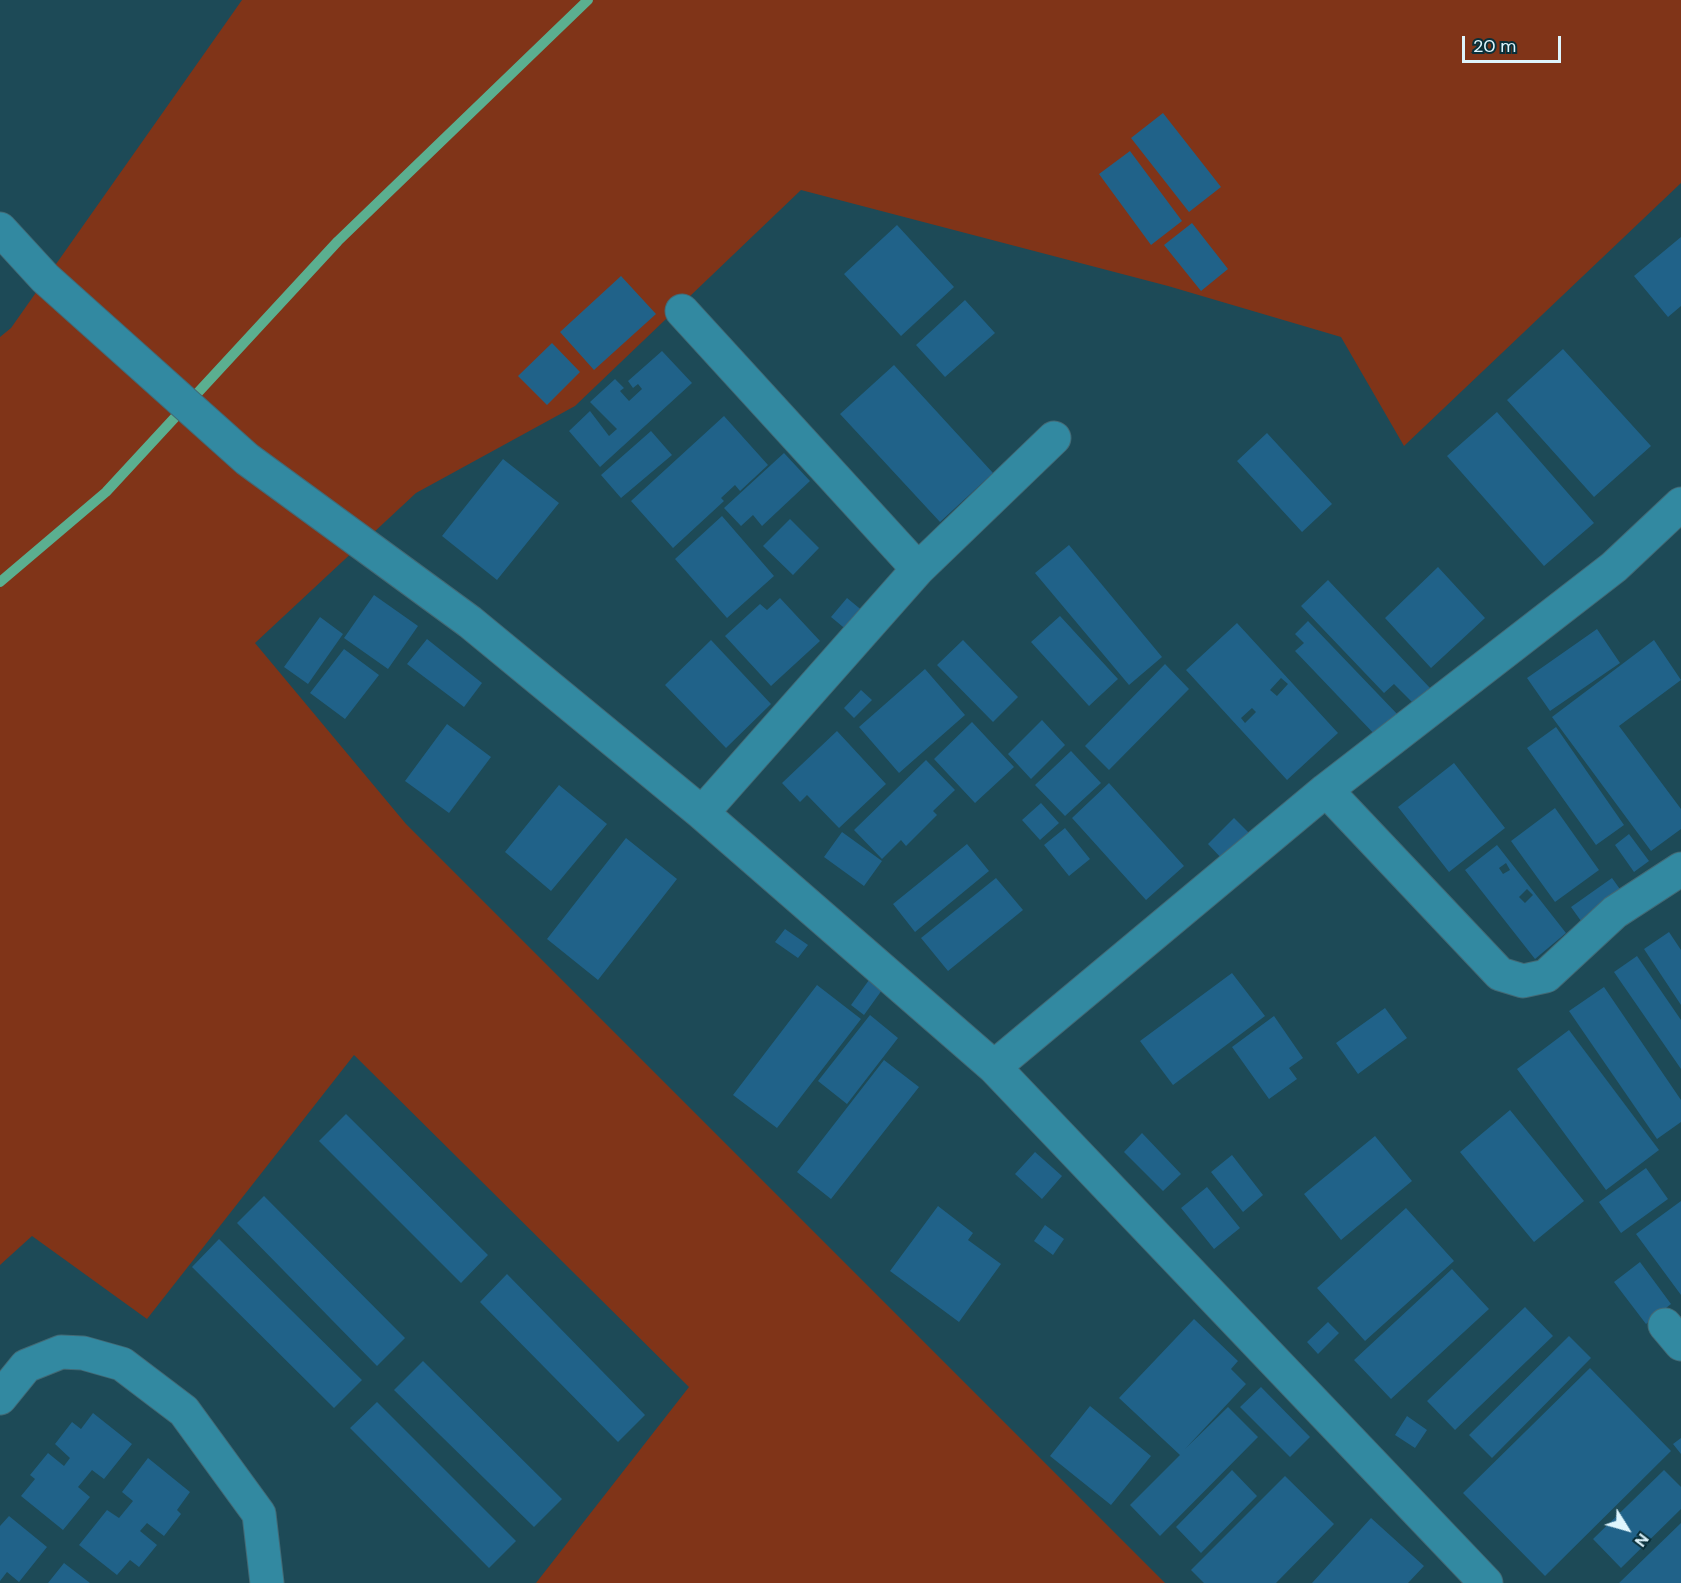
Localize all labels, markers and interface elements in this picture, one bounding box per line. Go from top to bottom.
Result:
scale bar [1465,24,1564,62]
text: 20 m [1473,34,1516,58]
north arrow [1597,1499,1657,1559]
text: N [1630,1529,1654,1551]

